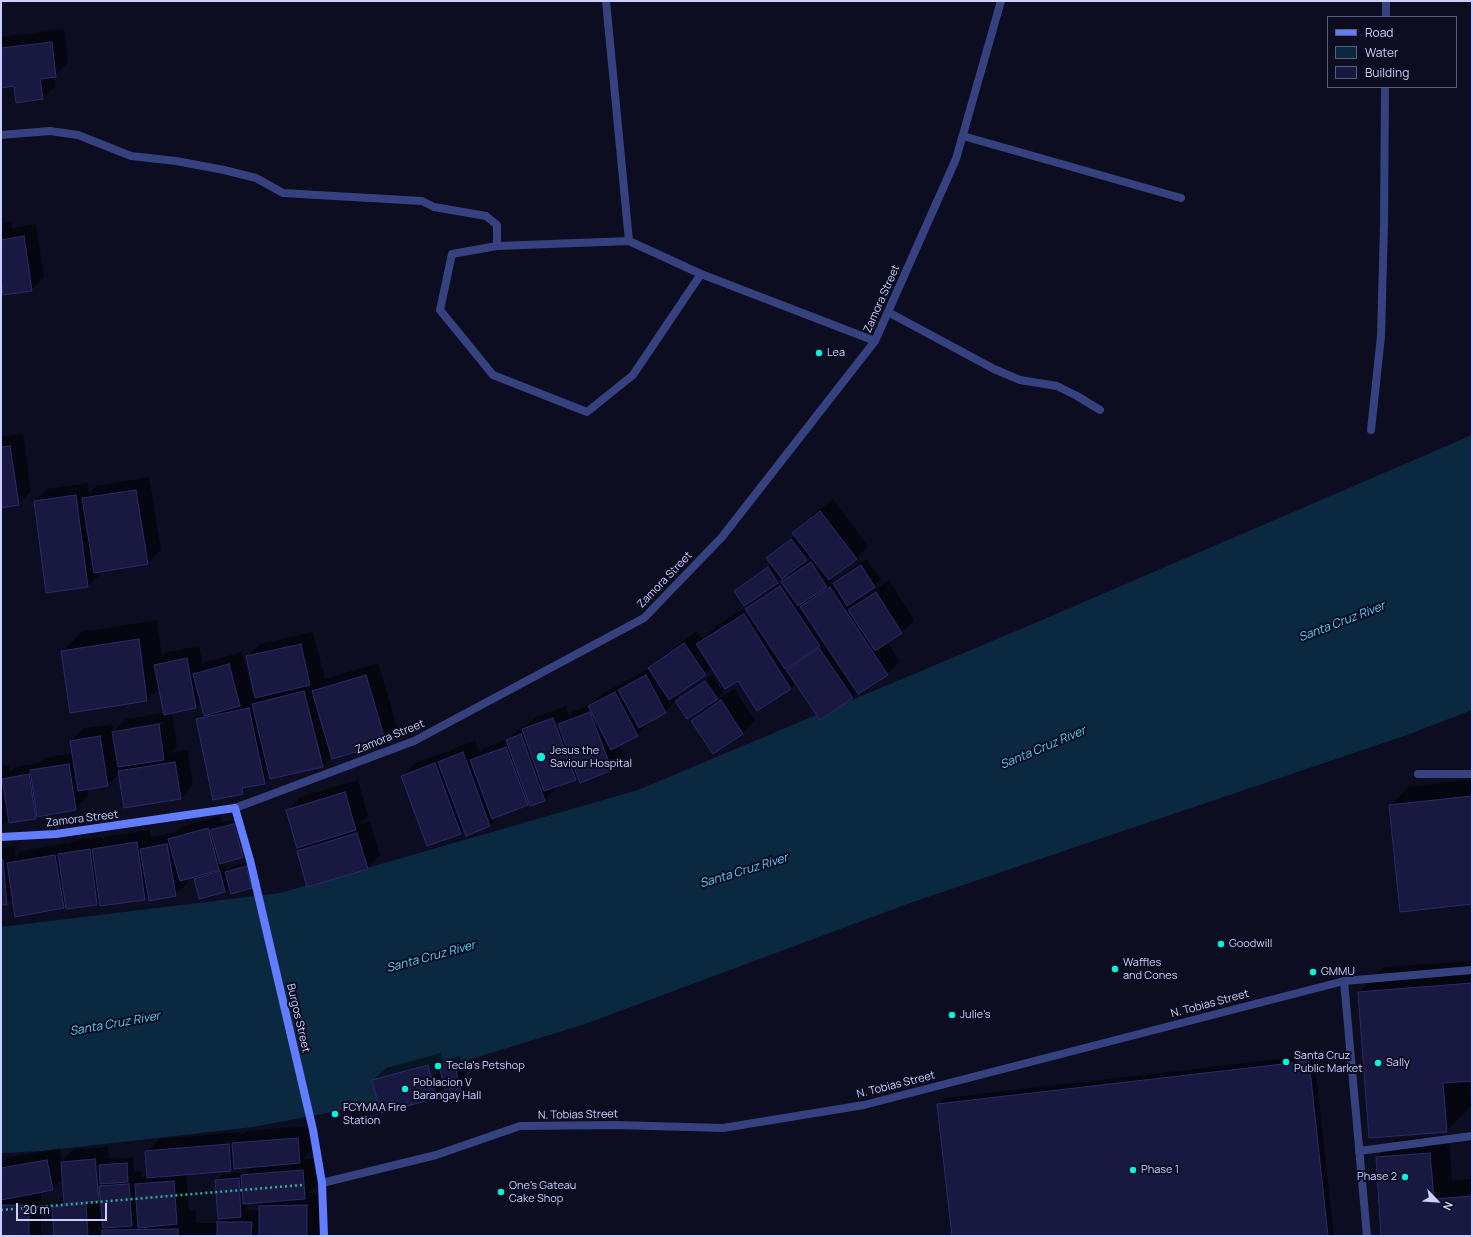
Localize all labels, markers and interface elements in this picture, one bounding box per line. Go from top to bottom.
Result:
legend [1327,16,1457,88]
text: Road [1365,24,1393,41]
text: Water [1365,44,1398,61]
text: Building [1365,64,1409,81]
street label: Zamora Street [861,263,903,335]
place label: Lea [827,346,845,360]
marker: Lea [814,348,824,358]
street label: Zamora Street [635,549,695,611]
water label: Santa Cruz River [1297,599,1387,645]
street label: Zamora Street [354,717,426,757]
water label: Santa Cruz River [998,724,1088,772]
place label: Jesus the Saviour Hospital [550,744,632,770]
marker: Jesus the Saviour Hospital [535,751,547,763]
street label: Zamora Street [45,808,119,830]
water label: Santa Cruz River [698,851,790,891]
place label: Goodwill [1229,937,1272,951]
water label: Santa Cruz River [385,938,477,976]
marker: Goodwill [1216,939,1226,949]
place label: Waffles and Cones [1123,956,1177,982]
marker: Waffles and Cones [1110,964,1120,974]
place label: GMMU [1321,965,1355,979]
marker: GMMU [1308,967,1318,977]
street label: Burgos Street [284,982,312,1054]
street label: N. Tobias Street [1170,987,1250,1021]
place label: Julie's [960,1008,990,1022]
water label: Santa Cruz River [69,1009,161,1039]
marker: Julie's [947,1010,957,1020]
place label: Santa Cruz Public Market [1294,1049,1363,1075]
place label: Sally [1386,1056,1410,1070]
marker: Santa Cruz Public Market [1281,1057,1291,1067]
marker: Sally [1373,1058,1383,1068]
place label: Tecla's Petshop [446,1059,525,1073]
marker: Tecla's Petshop [433,1061,443,1071]
street label: N. Tobias Street [856,1069,936,1101]
place label: Poblacion V Barangay Hall [413,1076,481,1102]
marker: Poblacion V Barangay Hall [400,1084,410,1094]
place label: FCYMAA Fire Station [343,1101,406,1127]
street label: N. Tobias Street [538,1108,618,1122]
marker: FCYMAA Fire Station [330,1109,340,1119]
place label: Phase 1 [1141,1163,1179,1177]
marker: Phase 1 [1128,1165,1138,1175]
place label: Phase 2 [1357,1170,1397,1184]
marker: Phase 2 [1400,1172,1410,1182]
place label: One's Gateau Cake Shop [509,1179,576,1205]
north arrow [1417,1181,1457,1221]
marker: One's Gateau Cake Shop [496,1187,506,1197]
scale bar [18,1195,109,1221]
text: N [1440,1200,1457,1213]
text: 20 m [23,1201,50,1218]

